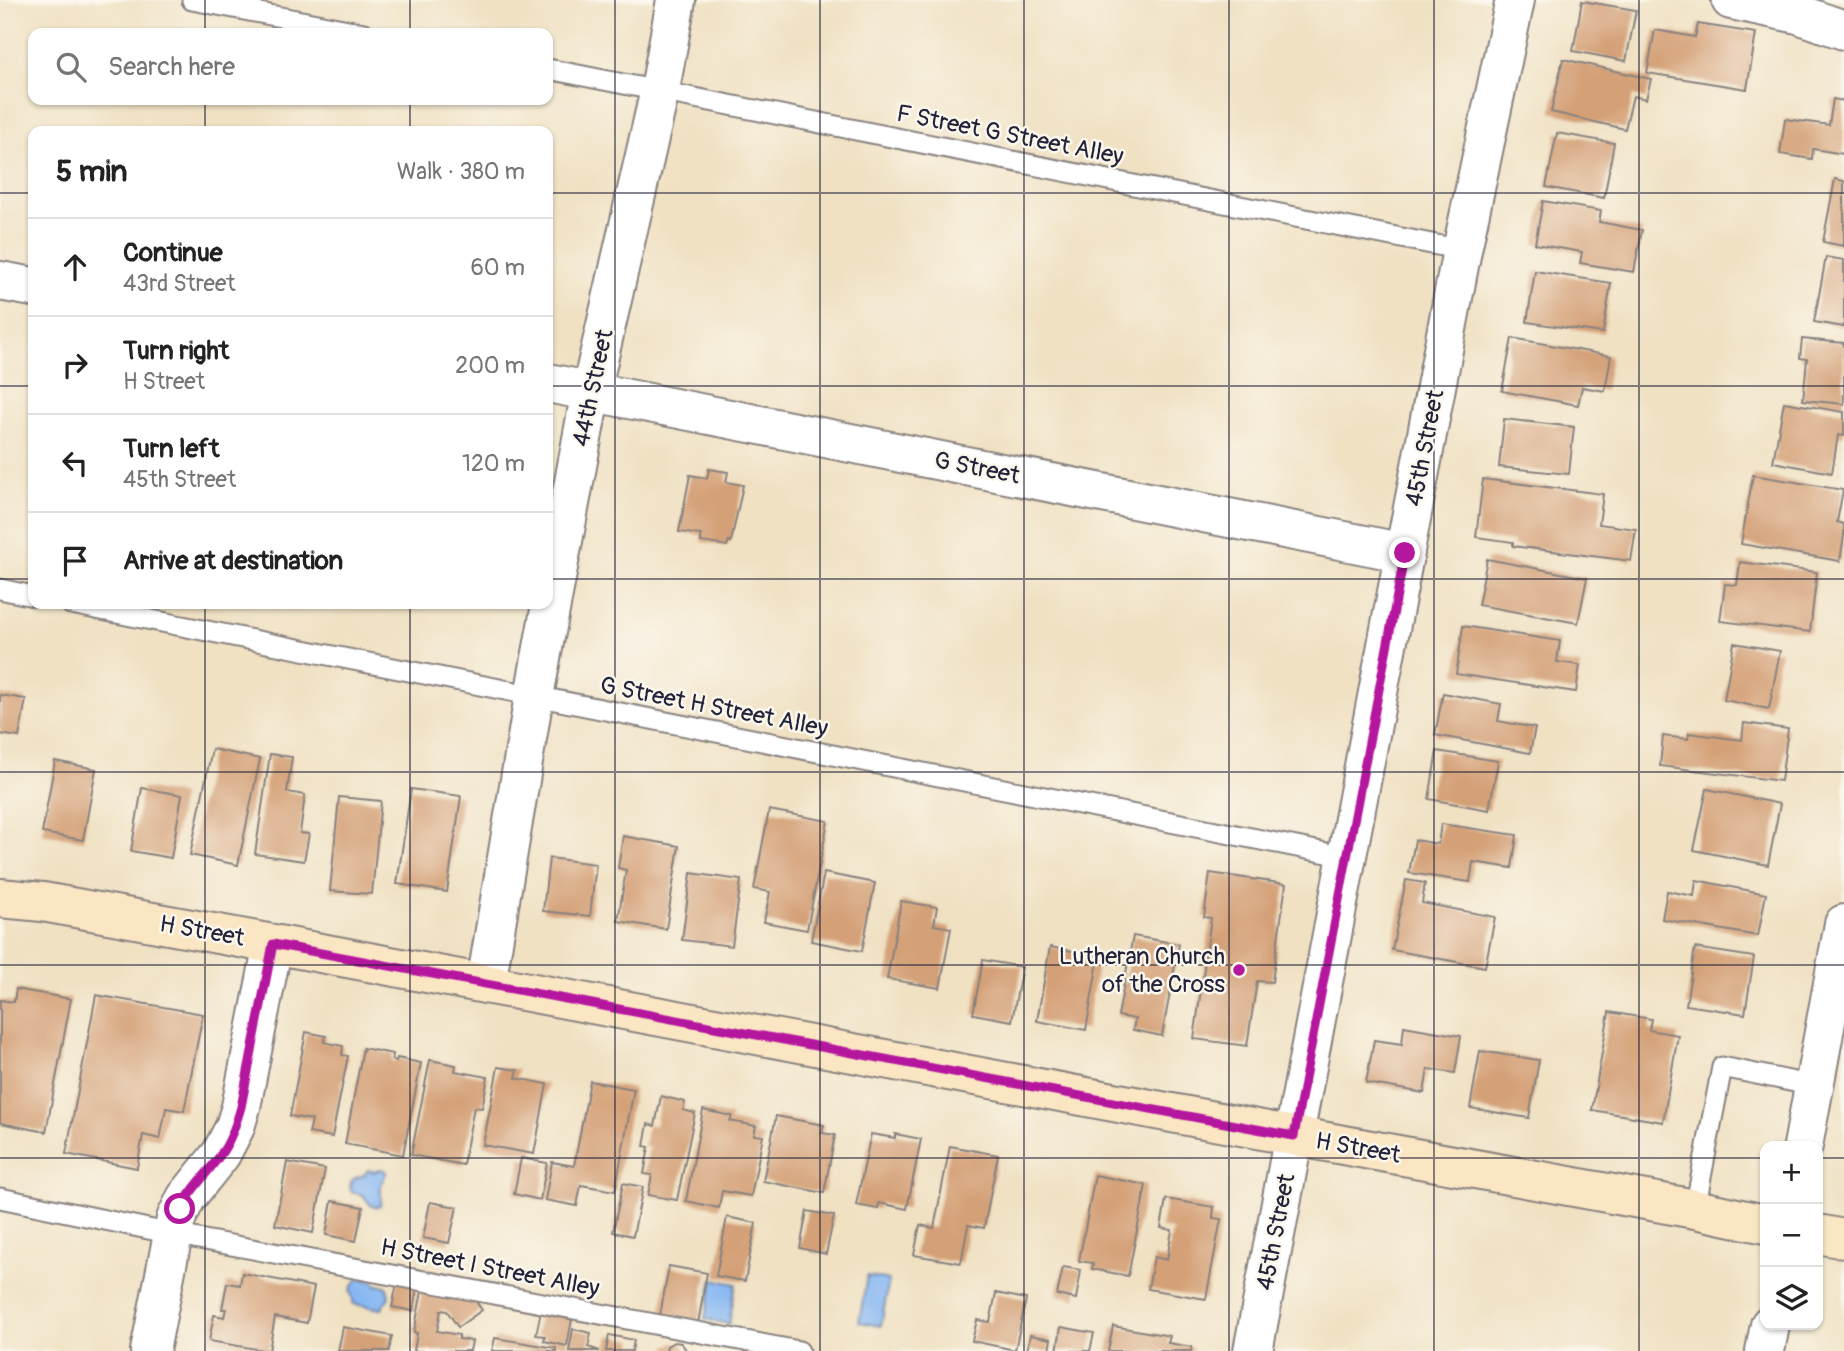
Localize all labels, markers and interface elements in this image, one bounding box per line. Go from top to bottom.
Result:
search box [28,28,553,105]
icon: search [52,48,90,86]
text: Search here [108,51,235,83]
street label: F Street G Street Alley [894,99,1126,171]
text: 5 min [56,153,127,190]
text: Walk · 380 m [397,157,525,186]
text: Continue [123,237,223,269]
icon: ahead [56,248,94,286]
text: 60 m [470,253,525,282]
text: 43rd Street [123,269,236,298]
street label: 44th Street [566,326,620,449]
text: Turn right [123,335,229,367]
icon: right [56,346,94,384]
text: 200 m [455,351,525,380]
text: H Street [123,367,205,396]
street label: 45th Street [1399,387,1451,509]
text: Turn left [123,433,219,465]
icon: left [56,444,94,482]
street label: G Street [932,446,1022,491]
text: 120 m [462,449,525,478]
text: 45th Street [123,465,236,494]
route end [1389,537,1420,568]
icon: arrive [56,542,94,580]
text: Arrive at destination [123,545,343,577]
street label: G Street H Street Alley [598,671,830,743]
street label: H Street [157,909,247,953]
place label: Lutheran Church of the Cross [1059,942,1225,999]
marker: Lutheran Church of the Cross [1231,962,1247,978]
street label: H Street [1313,1126,1403,1170]
map controls [1760,1141,1823,1330]
button: + [1760,1141,1823,1204]
street label: 45th Street [1250,1171,1302,1293]
route start [164,1193,195,1224]
button: − [1760,1204,1823,1267]
street label: H Street I Street Alley [378,1233,602,1303]
button: layers [1760,1267,1823,1330]

